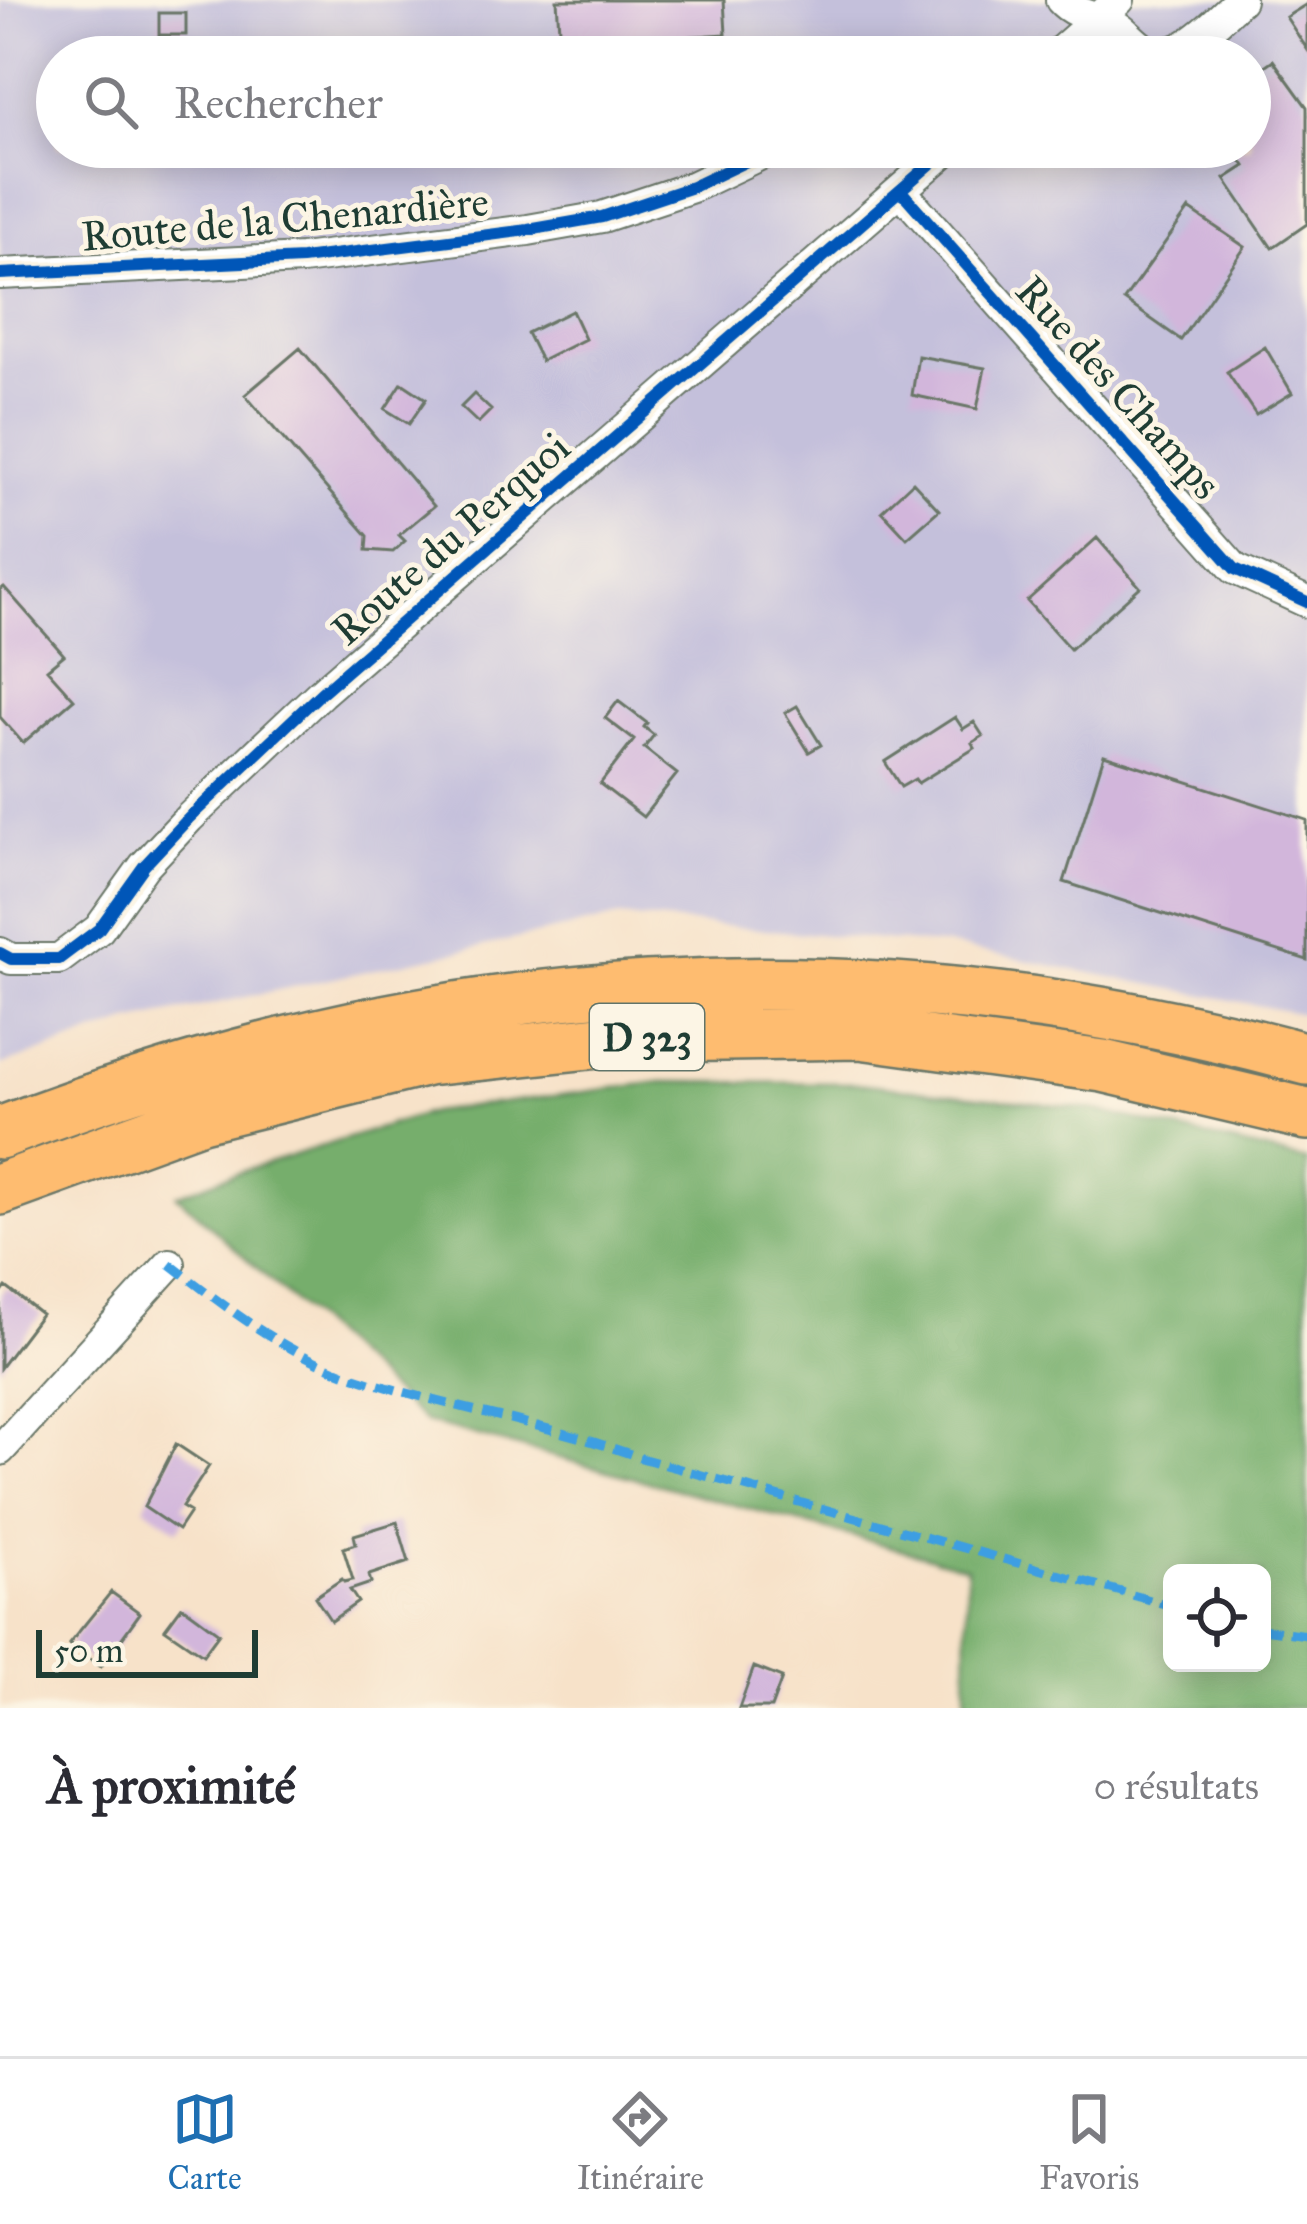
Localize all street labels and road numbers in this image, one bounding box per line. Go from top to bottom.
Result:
street label: Route de la Chenardière [79,175,491,263]
street label: Rue des Champs [1004,265,1232,510]
street label: Route du Perquoi [321,421,580,656]
road number: D 323 [590,1004,704,1070]

